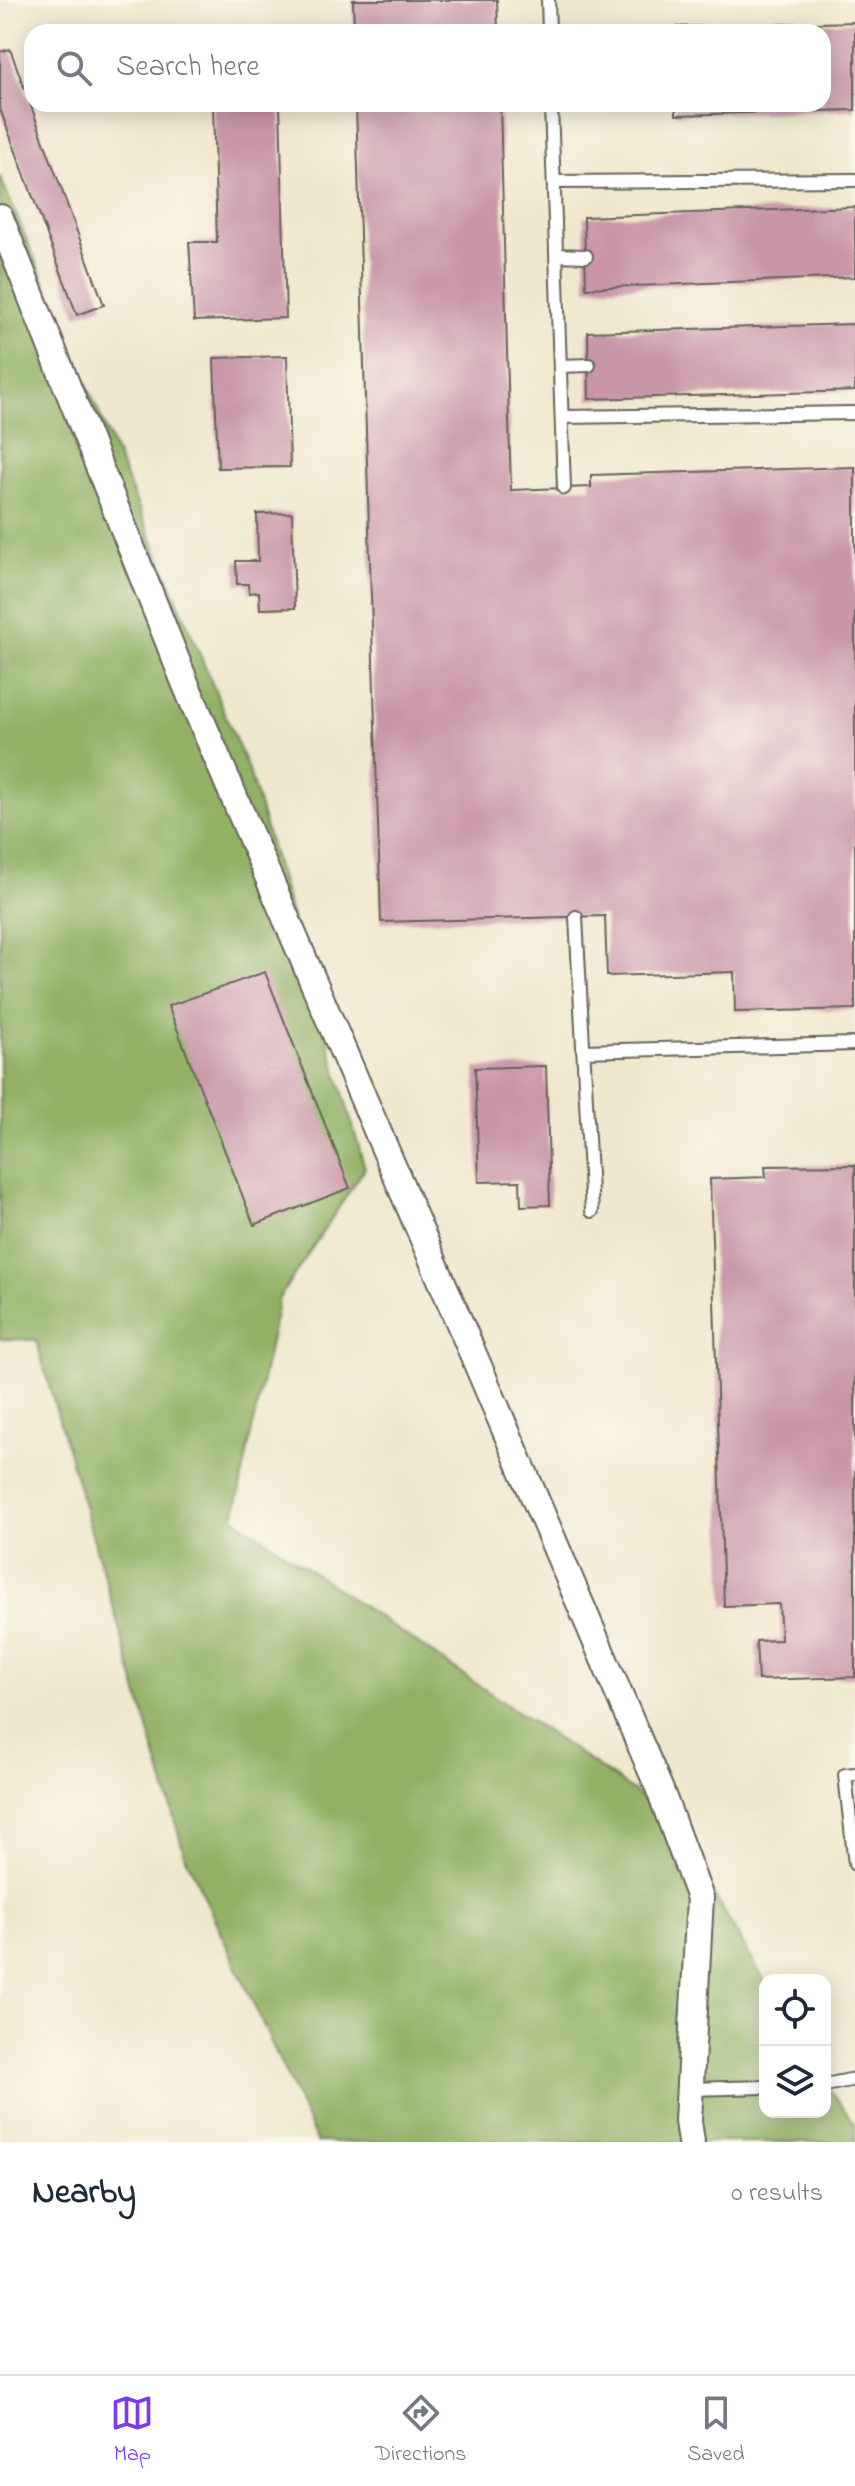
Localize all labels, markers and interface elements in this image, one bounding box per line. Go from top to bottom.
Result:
search box [24,24,831,112]
icon: search [52,46,96,90]
text: Search here [116,46,260,90]
map controls [759,1974,831,2118]
button: locate [759,1974,831,2046]
button: layers [759,2046,831,2118]
text: Nearby [32,2169,136,2219]
text: 0 results [731,2175,823,2213]
tab: Map [110,2391,154,2471]
tab: Directions [375,2391,466,2471]
tab: Saved [687,2391,745,2471]

